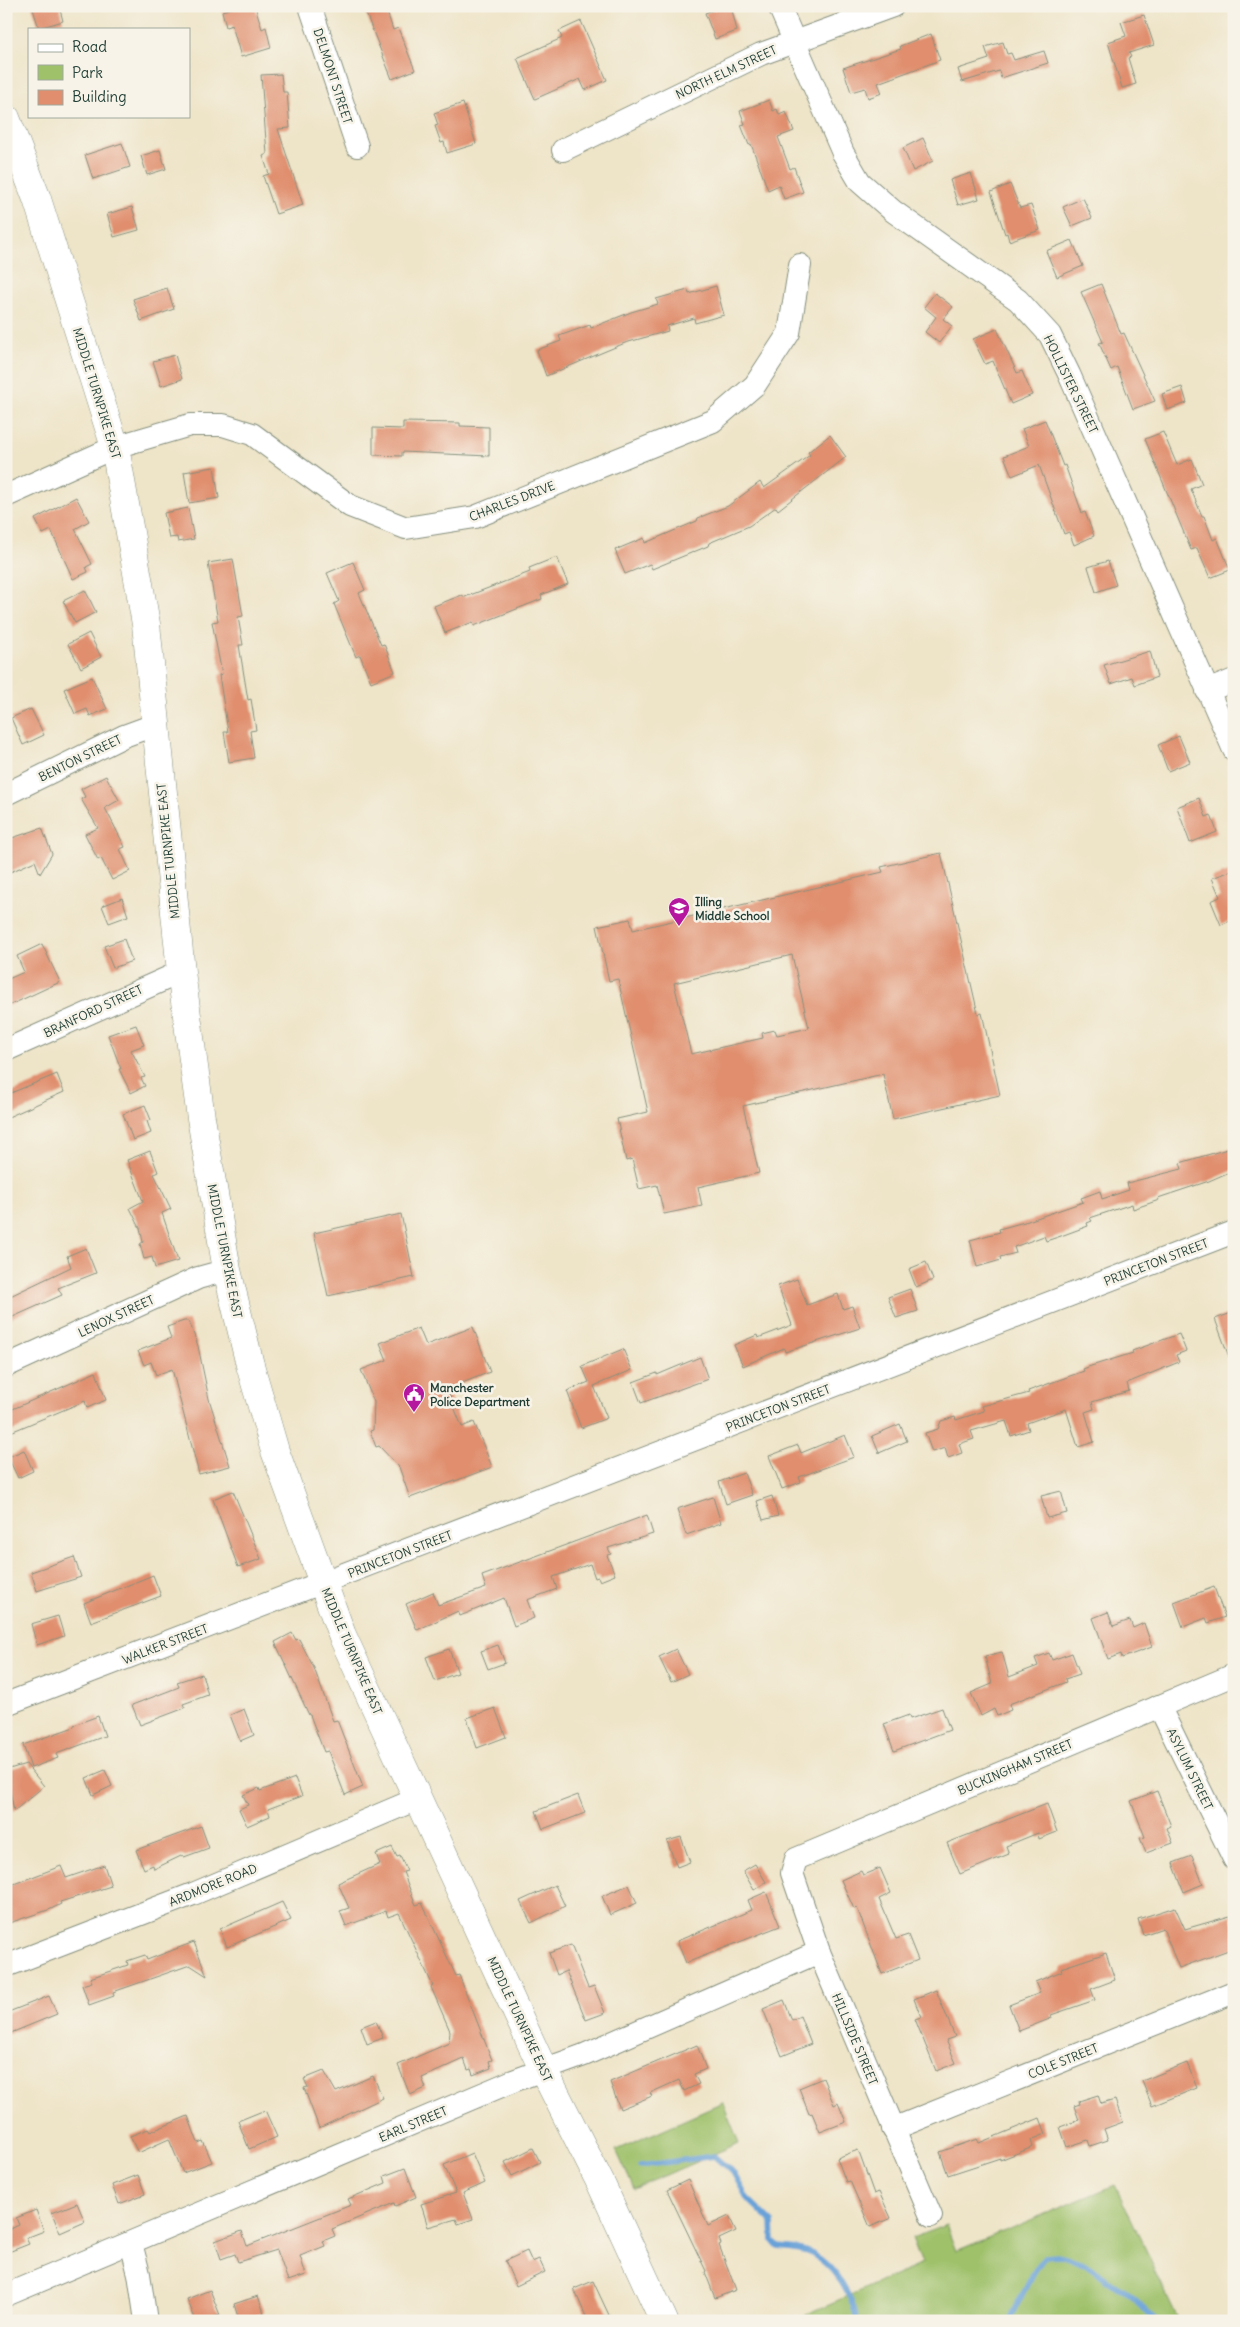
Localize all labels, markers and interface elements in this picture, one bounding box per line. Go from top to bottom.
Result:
street label: DELMONT STREET [311,26,355,126]
legend [28,28,190,118]
text: Road [72,37,107,56]
street label: NORTH ELM STREET [673,42,779,102]
text: Park [72,63,103,82]
text: Building [72,87,127,106]
street label: MIDDLE TURNPIKE EAST [70,326,124,460]
street label: HOLLISTER STREET [1041,332,1101,436]
street label: CHARLES DRIVE [467,478,557,524]
street label: BENTON STREET [36,731,124,785]
street label: MIDDLE TURNPIKE EAST [153,783,183,919]
place label: Illing Middle School [695,894,770,923]
school or university icon: Illing Middle School [667,896,691,927]
street label: BRANFORD STREET [41,982,145,1040]
street label: MIDDLE TURNPIKE EAST [205,1183,245,1319]
street label: PRINCETON STREET [1102,1235,1210,1289]
street label: LENOX STREET [76,1292,156,1340]
place label: Manchester Police Department [430,1380,531,1410]
street label: PRINCETON STREET [724,1381,832,1435]
public building icon: Manchester Police Department [402,1382,426,1413]
street label: PRINCETON STREET [346,1527,454,1581]
street label: MIDDLE TURNPIKE EAST [318,1585,386,1717]
street label: WALKER STREET [120,1621,210,1667]
street label: ASYLUM STREET [1164,1726,1216,1812]
street label: BUCKINGHAM STREET [955,1736,1075,1798]
street label: ARDMORE ROAD [167,1861,259,1909]
street label: MIDDLE TURNPIKE EAST [484,1954,556,2084]
street label: HILLSIDE STREET [829,1991,881,2087]
street label: COLE STREET [1026,2040,1100,2082]
street label: EARL STREET [377,2103,449,2145]

